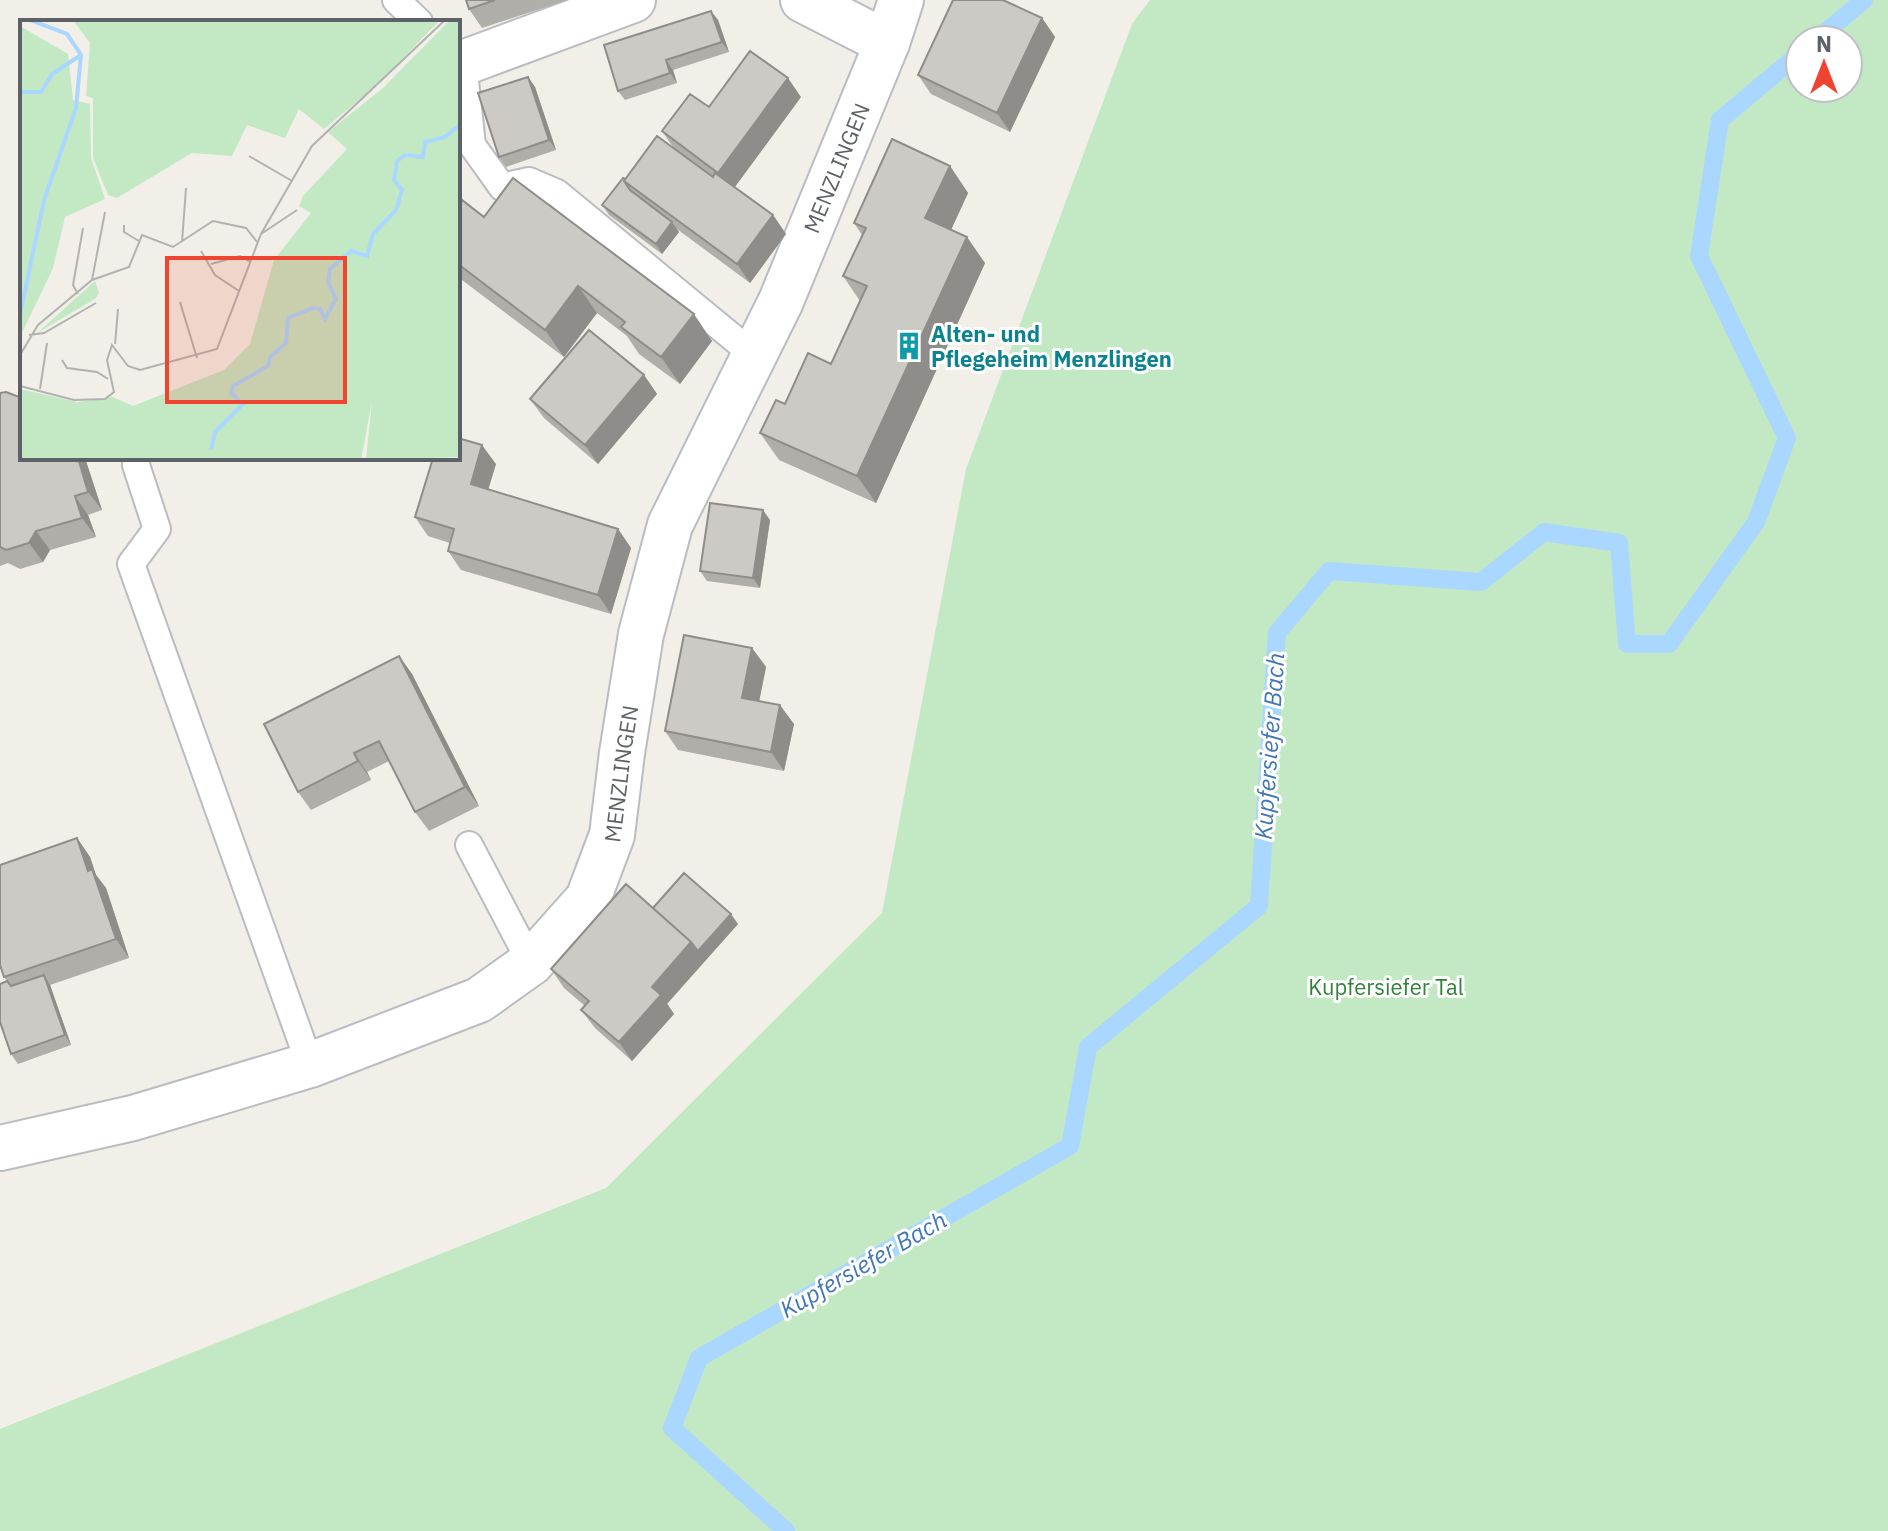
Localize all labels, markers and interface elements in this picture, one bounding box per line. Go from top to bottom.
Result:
inset map [20,20,460,460]
north arrow [1784,24,1864,104]
text: N [1816,29,1832,58]
street label: MENZLINGEN [796,98,875,237]
place label: Alten- und Pflegeheim Menzlingen [931,319,1172,373]
building icon: Alten- und Pflegeheim Menzlingen [894,331,924,361]
water label: Kupfersiefer Bach [1247,651,1291,841]
street label: MENZLINGEN [597,703,644,844]
park label: Kupfersiefer Tal [1308,972,1464,1001]
water label: Kupfersiefer Bach [774,1203,952,1325]

